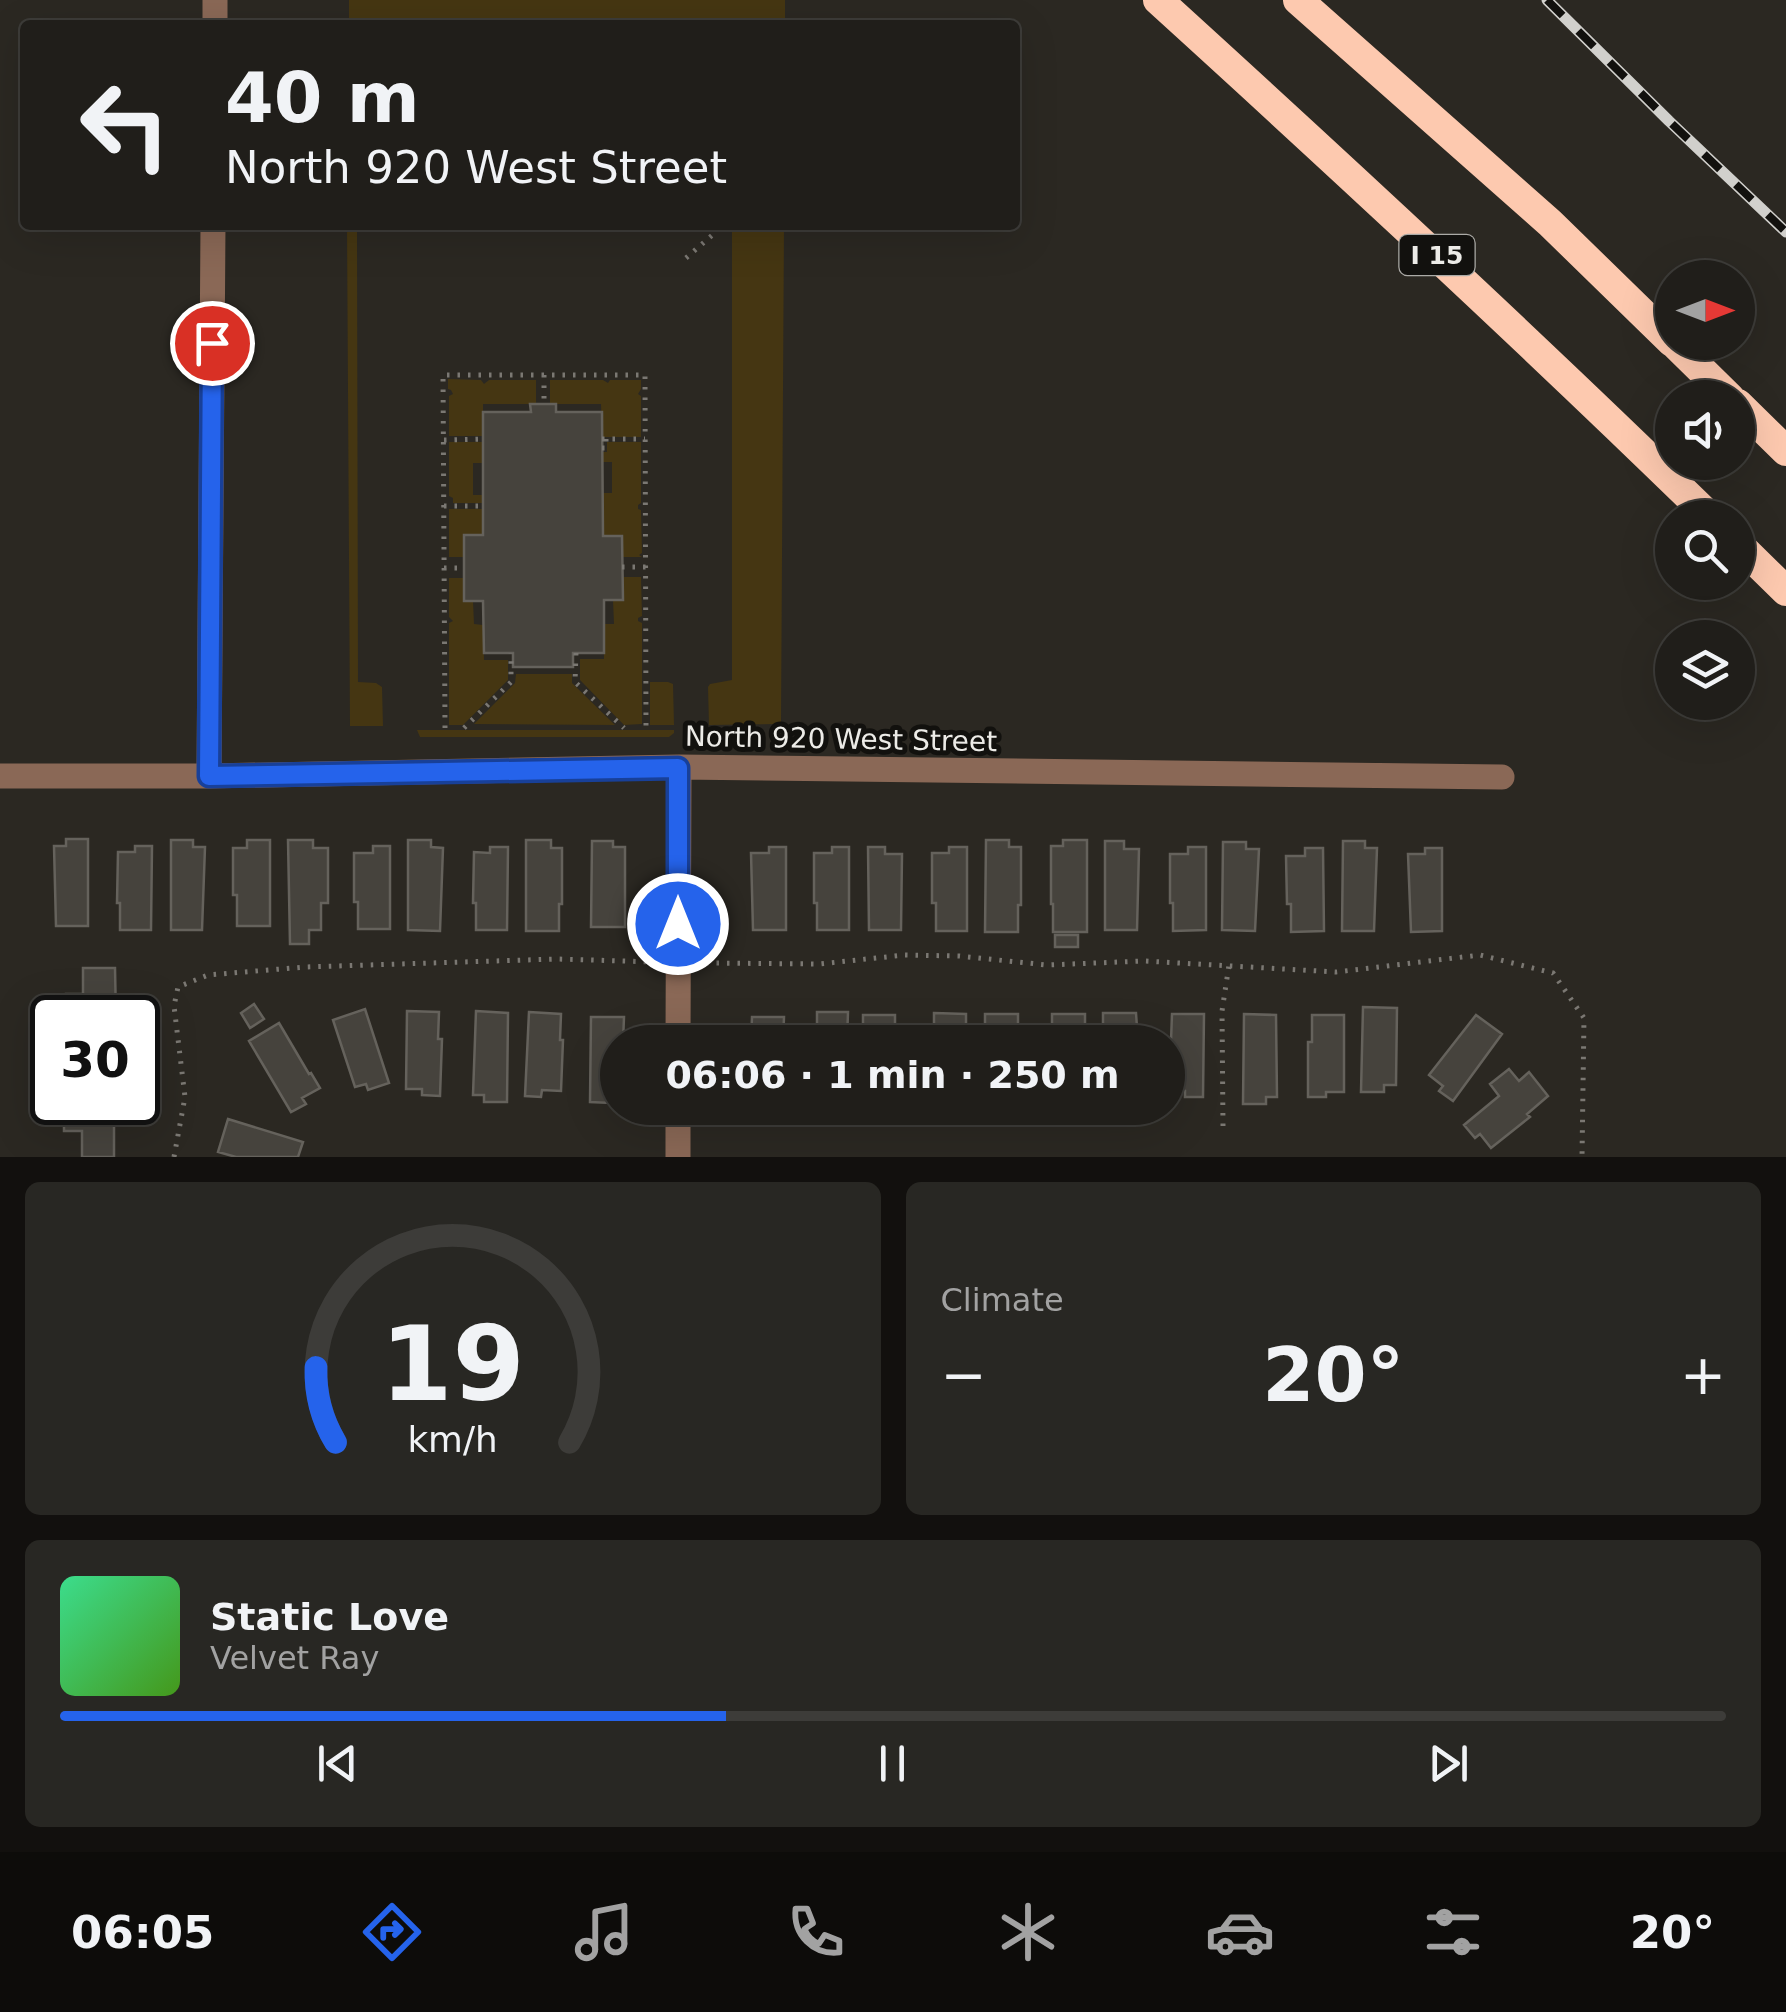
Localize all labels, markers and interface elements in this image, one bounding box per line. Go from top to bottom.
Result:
text: 40 m [225,57,420,139]
icon: left [60,60,190,190]
text: North 920 West Street [225,141,727,194]
road number: I 15 [1400,235,1474,275]
north arrow [1655,260,1755,360]
map controls [1655,260,1755,720]
pin [170,301,255,386]
icon: arrive [185,316,240,371]
button: sound [1655,380,1755,480]
button: search [1655,500,1755,600]
button: layers [1655,620,1755,720]
street label: North 920 West Street [685,720,997,758]
position arrow [626,872,730,976]
speed limit sign: 30 [30,995,160,1125]
text: 06:06 · 1 min · 250 m [665,1053,1120,1097]
text: Climate [941,1281,1064,1319]
text: 19 [380,1303,525,1425]
text: 20° [1262,1331,1404,1419]
text: − [941,1343,987,1407]
text: + [1680,1343,1726,1407]
text: km/h [408,1419,498,1460]
text: Static Love [210,1595,449,1639]
text: Velvet Ray [210,1639,379,1677]
icon: previous [310,1736,365,1791]
icon: pause [865,1736,920,1791]
icon: next [1421,1736,1476,1791]
icon: directions [357,1897,427,1967]
icon: music [569,1897,639,1967]
icon: phone [781,1897,851,1967]
icon: climate [993,1897,1063,1967]
icon: car [1205,1897,1275,1967]
icon: filters [1418,1897,1488,1967]
text: 06:05 [71,1906,214,1959]
text: 20° [1630,1906,1715,1959]

